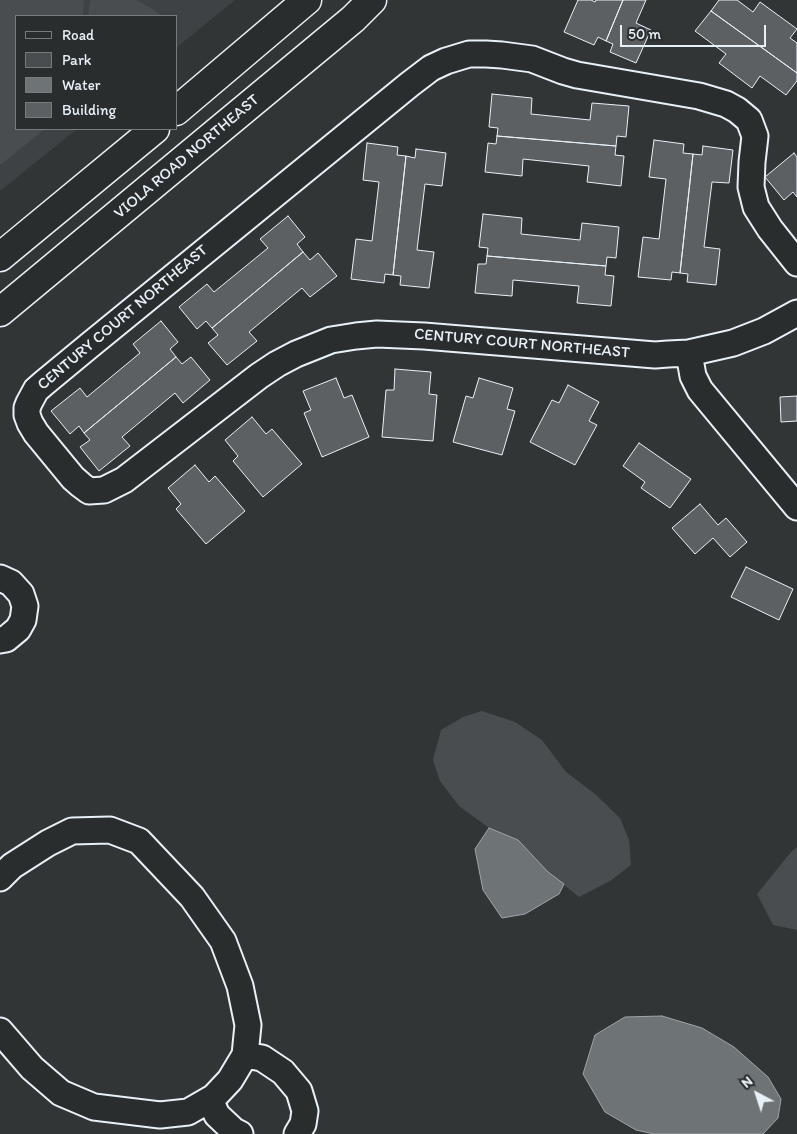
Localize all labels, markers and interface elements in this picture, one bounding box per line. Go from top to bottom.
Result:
legend [15,15,178,130]
scale bar [622,15,768,47]
text: 50 m [628,25,661,43]
text: Road [62,26,94,44]
text: Park [62,51,92,69]
text: Water [62,76,100,94]
street label: VIOLA ROAD NORTHEAST [110,91,264,223]
text: Building [62,101,116,119]
street label: CENTURY COURT NORTHEAST [34,241,212,395]
street label: CENTURY COURT NORTHEAST [413,325,631,363]
north arrow [732,1069,782,1119]
text: N [738,1073,756,1092]

